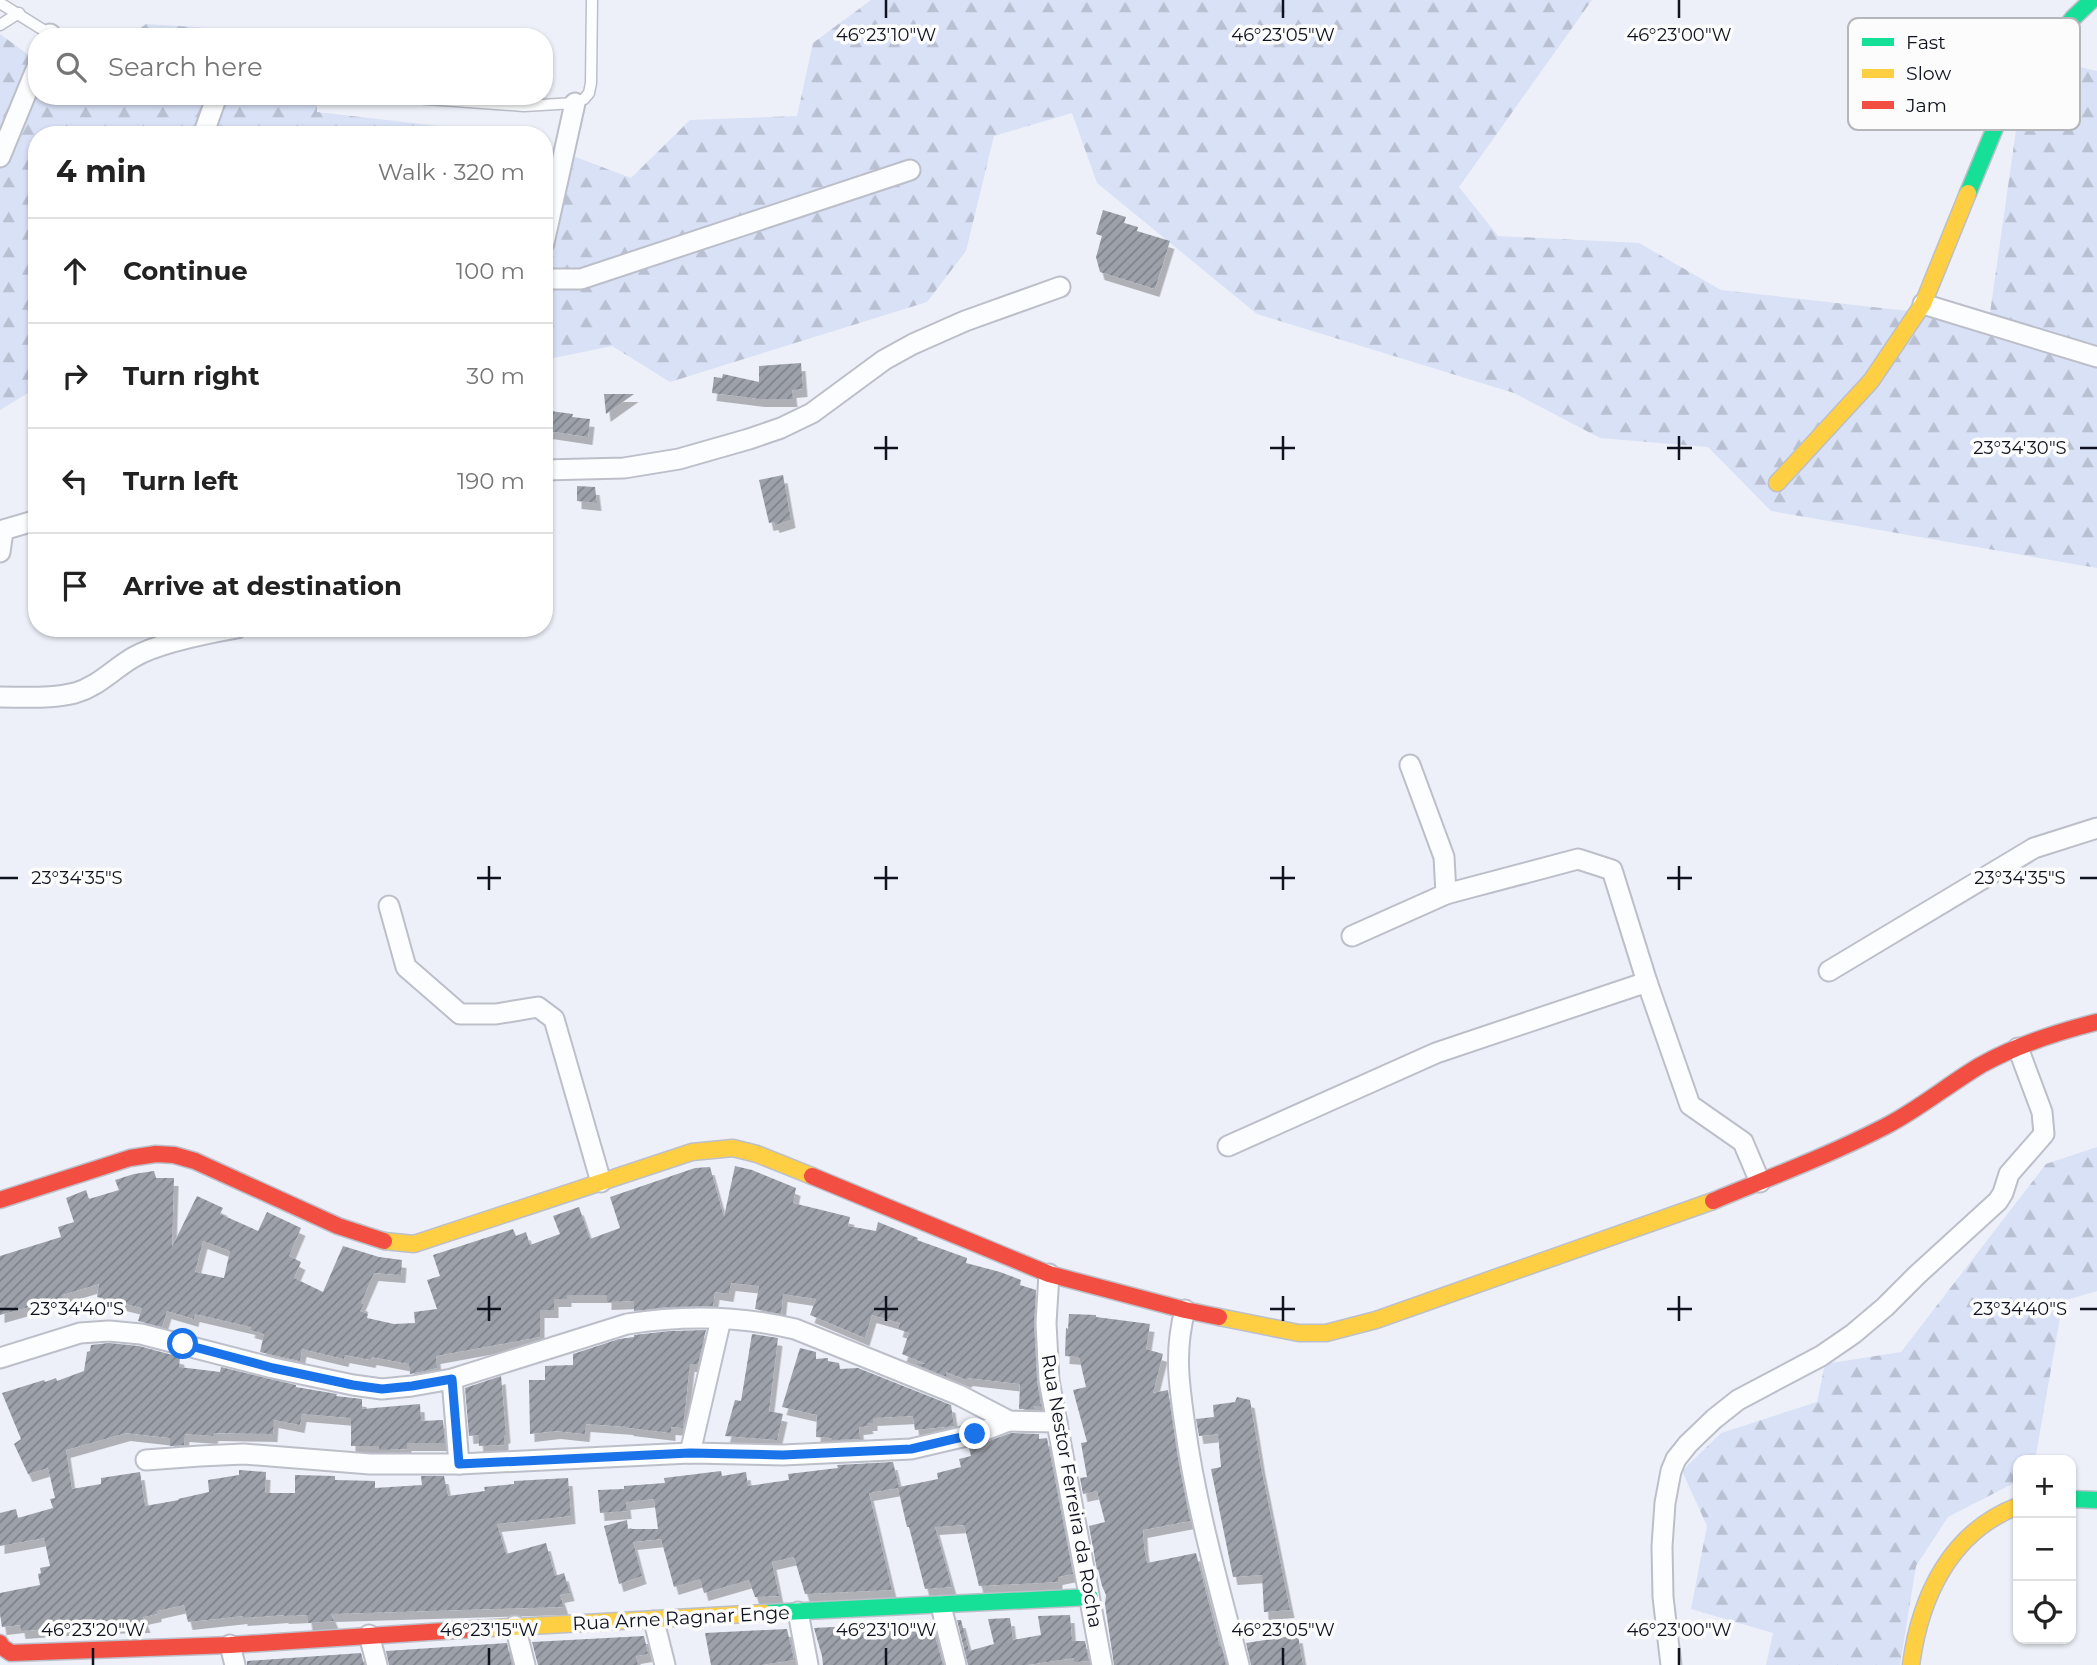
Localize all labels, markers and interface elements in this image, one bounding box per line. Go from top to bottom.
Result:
legend [1848,18,2080,130]
text: 46°23'10"W [836,24,936,46]
text: 46°23'05"W [1231,24,1335,46]
text: 46°23'00"W [1626,24,1732,46]
search box [28,28,553,105]
text: Fast [1906,31,1946,54]
icon: search [52,48,90,86]
text: Search here [108,51,263,83]
text: Slow [1906,62,1951,85]
text: Jam [1905,94,1947,117]
text: 4 min [56,153,146,190]
text: Walk · 320 m [378,158,525,186]
icon: ahead [56,252,94,290]
text: Continue [123,255,248,287]
text: 100 m [456,257,525,285]
icon: right [56,357,94,395]
text: Turn right [123,360,259,392]
text: 30 m [466,362,525,390]
text: 23°34'30"S [1973,437,2067,459]
icon: left [56,462,94,500]
text: Turn left [123,465,239,497]
text: 190 m [457,467,525,495]
icon: arrive [56,567,94,605]
text: Arrive at destination [123,570,402,602]
text: 23°34'35"S [31,867,123,889]
text: 23°34'35"S [1974,867,2066,889]
text: 23°34'40"S [30,1298,124,1320]
text: 23°34'40"S [1973,1298,2067,1320]
route start [167,1328,198,1359]
street label: Rua Nestor Ferreira da Rocha [1037,1352,1107,1630]
route end [959,1418,990,1449]
map controls [2013,1455,2076,1644]
button: + [2013,1455,2076,1518]
button: − [2013,1518,2076,1581]
button: locate [2013,1581,2076,1644]
street label: Rua Arne Ragnar Enge [572,1601,790,1635]
text: 46°23'20"W [41,1619,145,1641]
text: 46°23'15"W [440,1619,538,1641]
text: 46°23'10"W [836,1619,936,1641]
text: 46°23'05"W [1231,1619,1335,1641]
text: 46°23'00"W [1626,1619,1732,1641]

